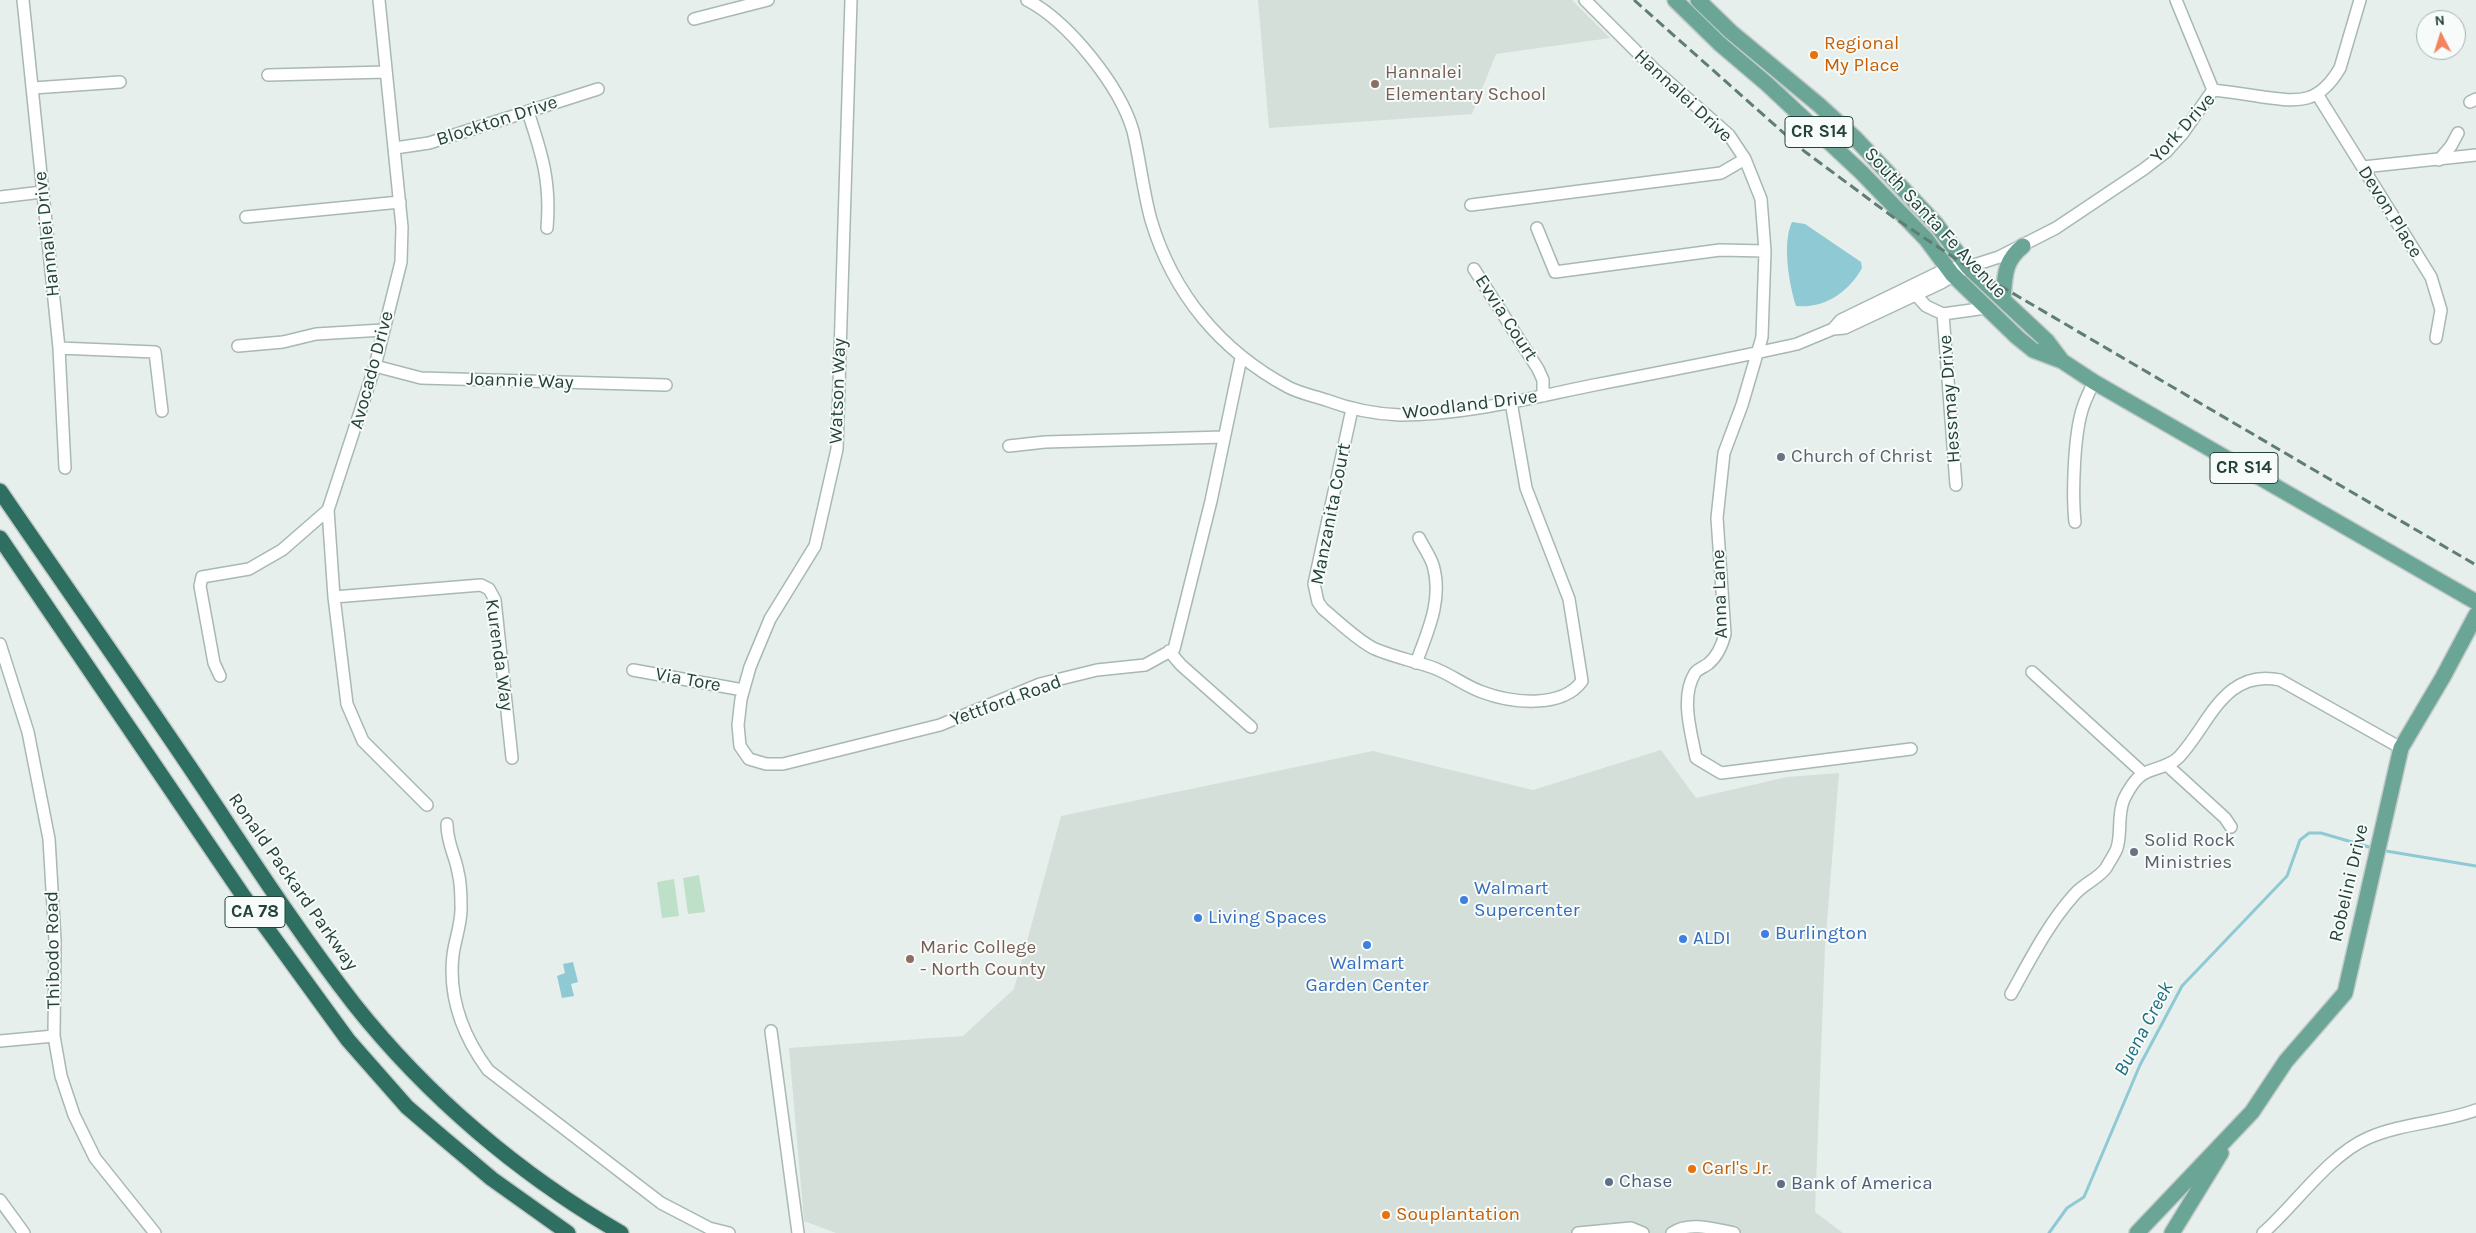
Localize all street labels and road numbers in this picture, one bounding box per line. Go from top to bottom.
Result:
street label: Hannalei Drive [1629,45,1737,147]
street label: York Drive [2146,88,2220,168]
street label: Blockton Drive [434,91,560,151]
road number: CR S14 [1785,116,1853,148]
street label: South Santa Fe Avenue [1859,143,2011,303]
street label: Devon Place [2353,162,2427,262]
street label: Hannalei Drive [29,170,65,298]
street label: Evvia Court [1470,271,1542,365]
street label: Avocado Drive [345,309,399,431]
street label: Hessmay Drive [1934,334,1966,464]
street label: Watson Way [825,338,851,444]
street label: Joannie Way [466,368,574,394]
street label: Woodland Drive [1401,385,1539,425]
street label: Manzanita Court [1306,441,1356,587]
road number: CR S14 [2210,452,2278,483]
street label: Anna Lane [1707,549,1733,639]
street label: Kurenda Way [480,597,518,713]
street label: Via Tore [653,663,723,697]
street label: Yettford Road [947,670,1065,732]
street label: Ronald Packard Parkway [223,789,363,975]
street label: Robelini Drive [2324,822,2374,944]
street label: Thibodo Road [41,891,65,1009]
road number: CA 78 [225,896,285,928]

